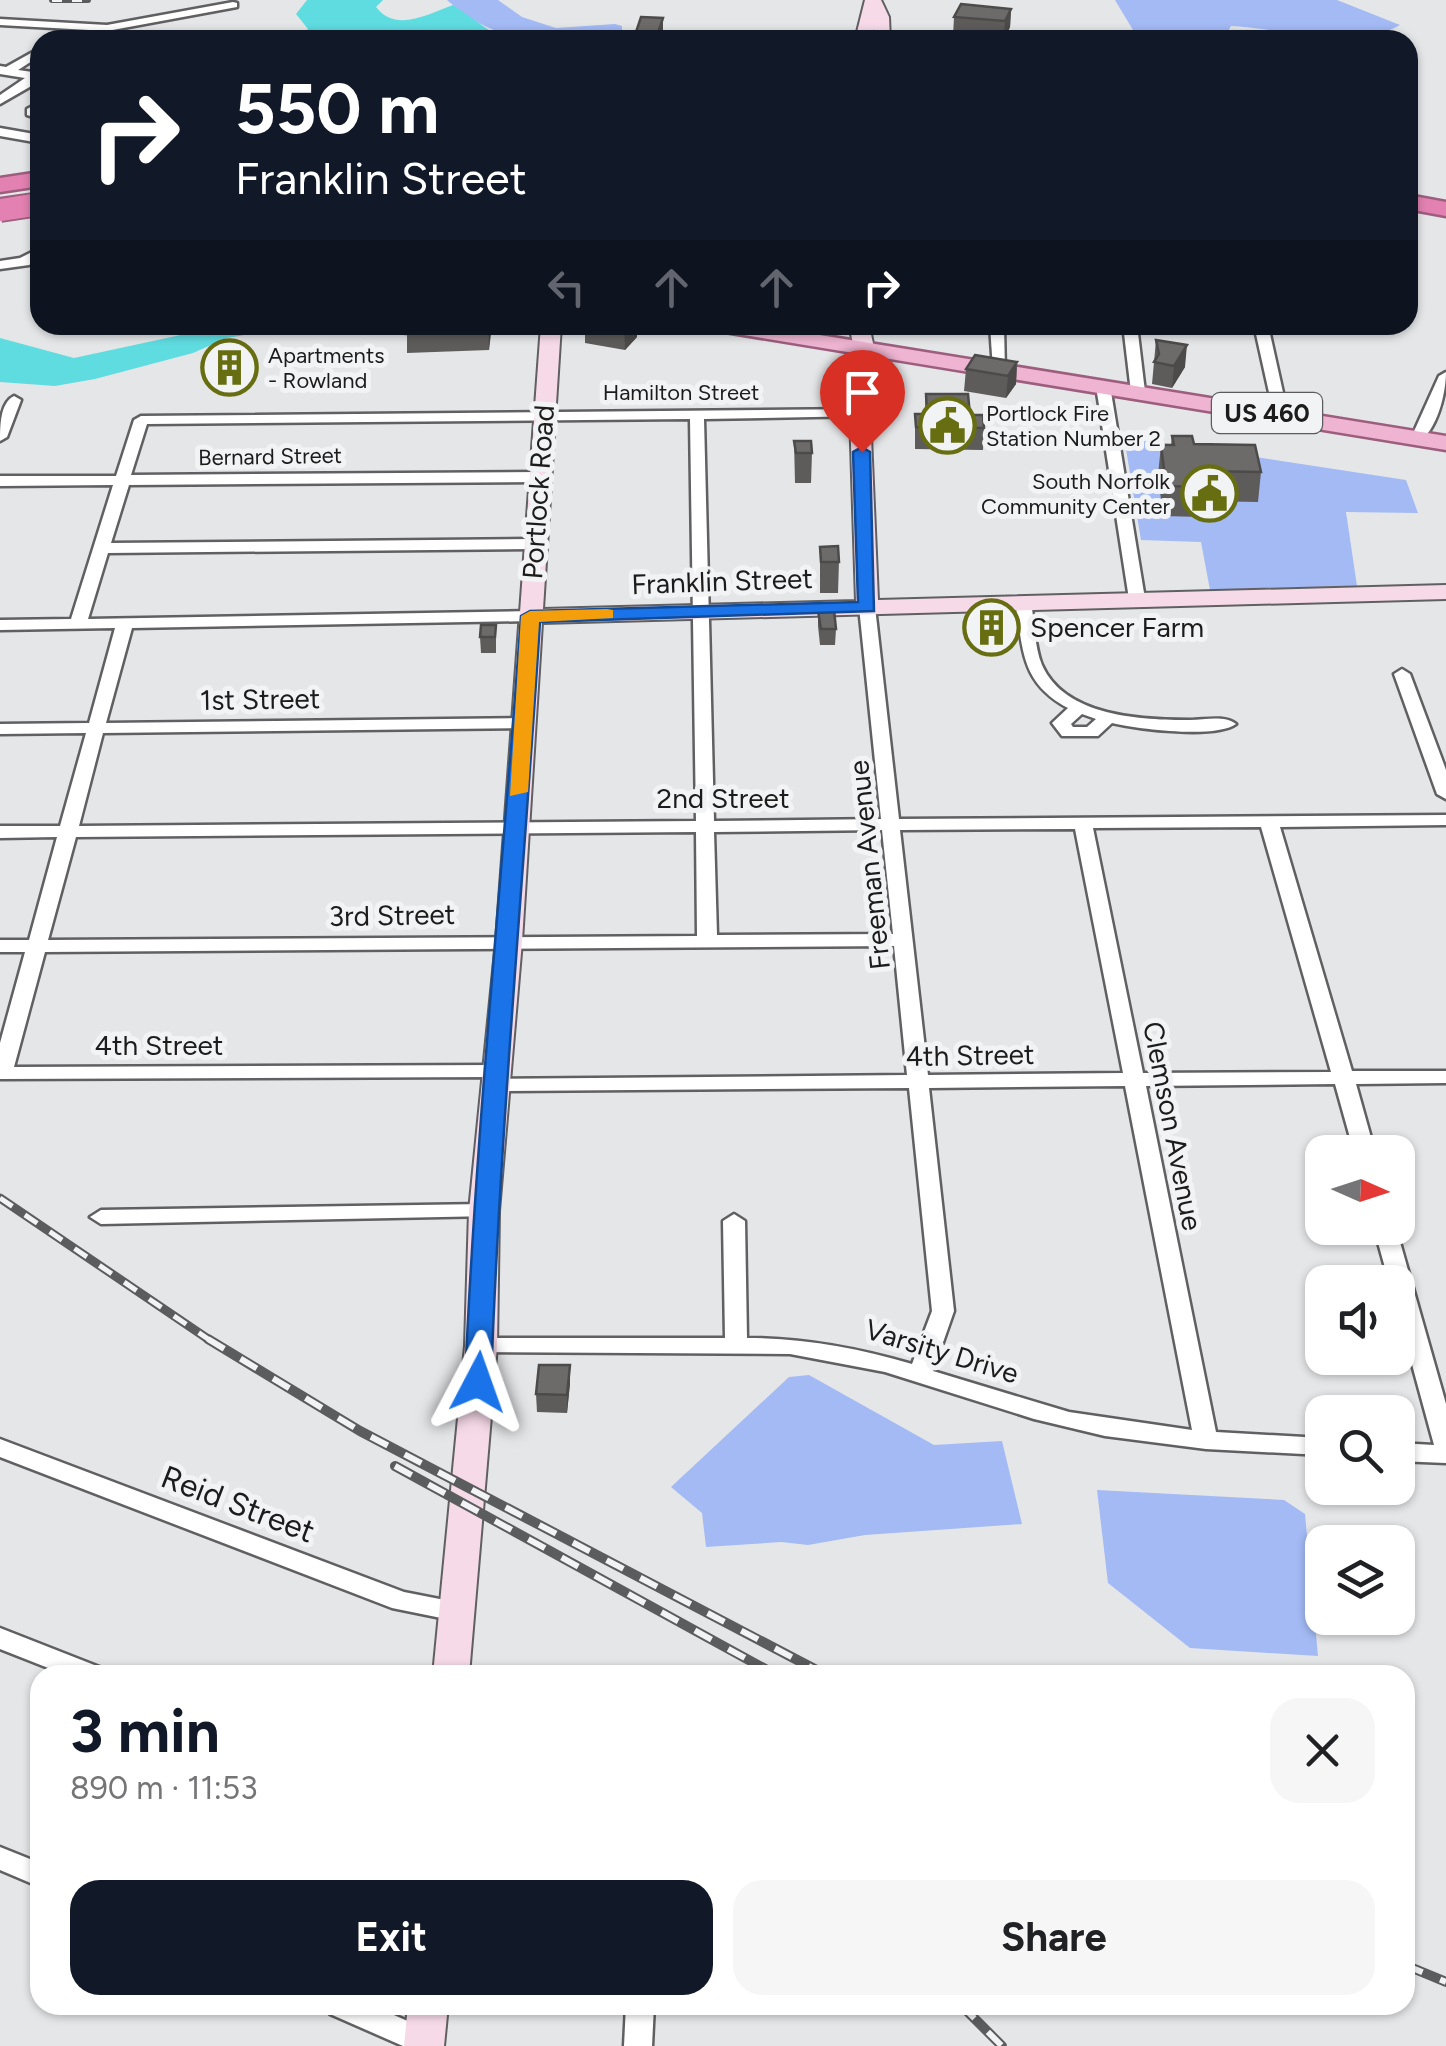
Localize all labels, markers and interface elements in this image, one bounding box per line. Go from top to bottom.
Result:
text: 550 m [235,66,439,151]
icon: right [70,70,200,200]
text: Franklin Street [235,151,527,205]
icon: left [539,260,594,315]
icon: ahead [644,260,699,315]
icon: ahead [749,260,804,315]
icon: right [854,260,909,315]
building icon: Apartments - Rowland [199,338,259,398]
place label: Apartments - Rowland [268,342,384,394]
pin [820,350,905,453]
icon: arrive [835,365,890,420]
street label: Hamilton Street [603,379,759,406]
road number: US 460 [1212,393,1322,433]
public building icon: Portlock Fire Station Number 2 [917,396,977,456]
place label: Portlock Fire Station Number 2 [986,400,1161,452]
street label: Portlock Road [515,404,561,580]
street label: Bernard Street [198,442,342,471]
public building icon: South Norfolk Community Center [1179,464,1239,524]
place label: South Norfolk Community Center [981,468,1171,520]
street label: Franklin Street [631,561,813,601]
building icon: Spencer Farm [961,597,1021,657]
place label: Spencer Farm [1030,610,1204,644]
street label: 1st Street [199,681,321,717]
street label: Freeman Avenue [841,759,897,971]
street label: 2nd Street [656,781,790,815]
street label: 3rd Street [329,897,455,933]
street label: Clemson Avenue [1136,1019,1210,1233]
street label: 4th Street [95,1028,223,1062]
street label: 4th Street [905,1037,1035,1073]
north arrow [1305,1135,1415,1245]
map controls [1305,1135,1415,1635]
button: sound [1305,1265,1415,1375]
street label: Varsity Drive [861,1312,1023,1390]
position arrow [426,1330,530,1434]
button: search [1305,1395,1415,1505]
street label: Reid Street [156,1457,320,1551]
button: layers [1305,1525,1415,1635]
text: 3 min [70,1695,220,1767]
button: close [1270,1698,1375,1803]
text: 890 m · 11:53 [70,1769,258,1807]
button: Exit [70,1880,713,1995]
button: Share [733,1880,1375,1995]

